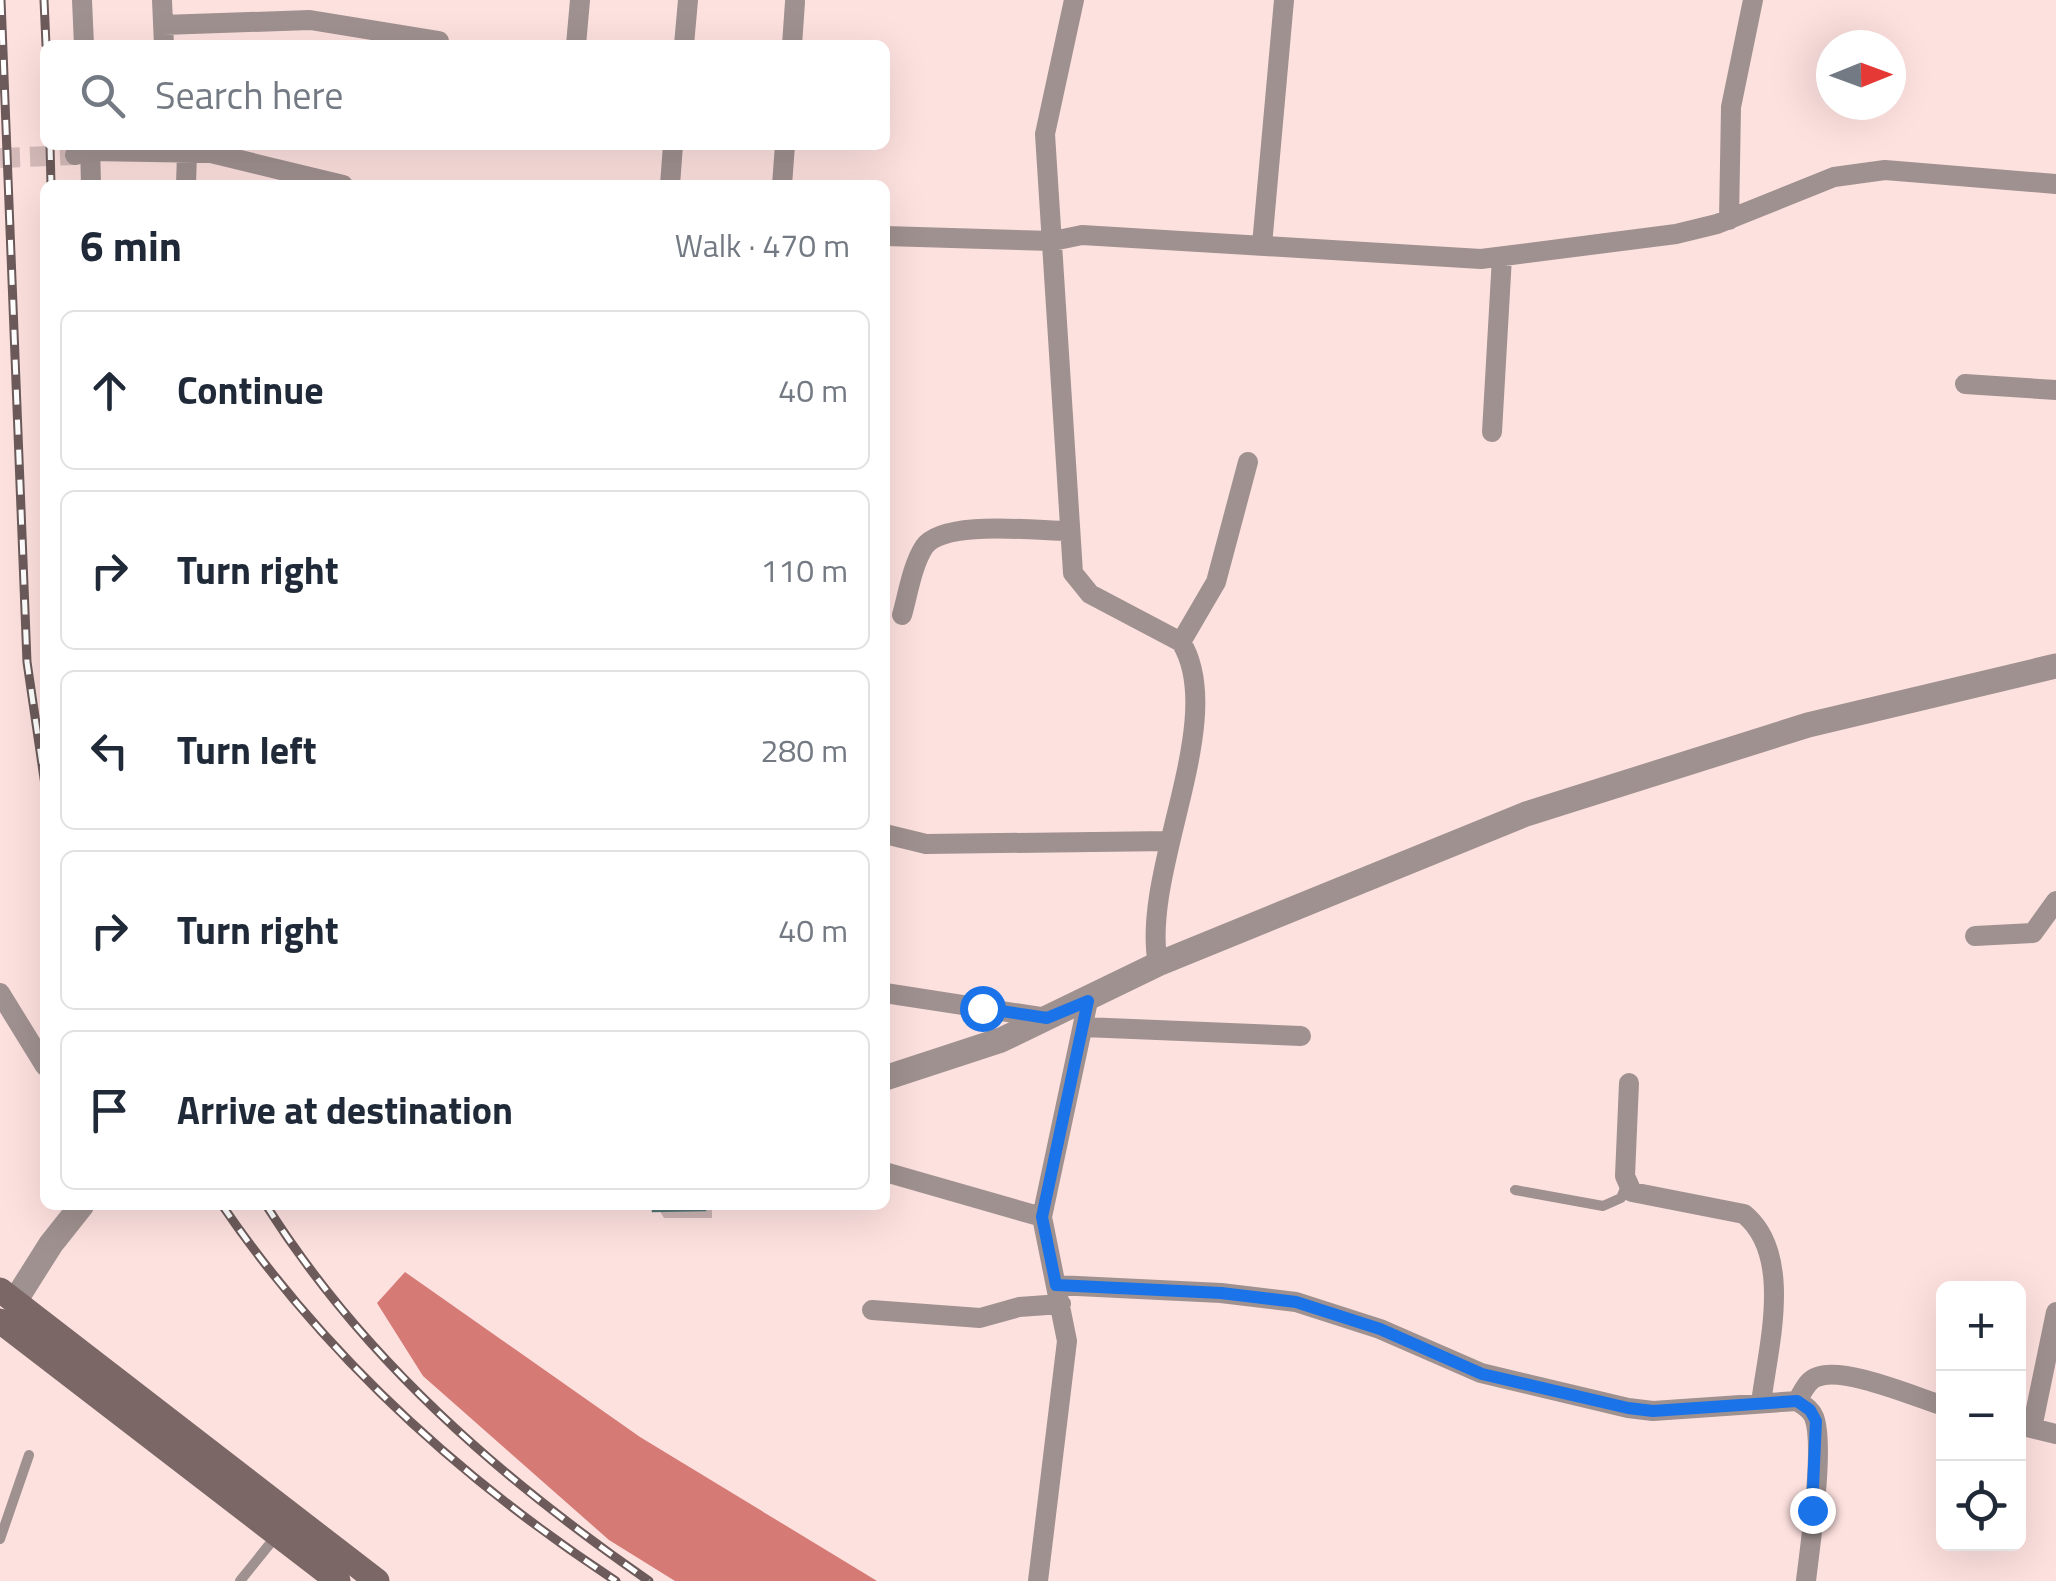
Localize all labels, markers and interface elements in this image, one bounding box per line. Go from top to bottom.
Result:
north arrow [1816,30,1906,120]
search box [40,40,890,150]
text: Search here [155,66,343,124]
icon: search [75,68,130,123]
text: 6 min [80,213,182,277]
text: Walk · 470 m [675,221,850,269]
text: Continue [177,361,324,419]
icon: ahead [82,363,137,418]
text: 40 m [778,366,848,414]
text: Turn right [177,541,339,599]
icon: right [82,543,137,598]
text: 110 m [760,546,848,594]
text: Turn left [177,721,317,779]
icon: left [82,723,137,778]
text: 280 m [760,726,848,774]
text: Turn right [177,901,339,959]
icon: right [82,903,137,958]
text: 40 m [778,906,848,954]
route start [960,986,1006,1032]
text: Arrive at destination [177,1081,513,1139]
icon: arrive [82,1083,137,1138]
map controls [1936,1281,2026,1551]
button: + [1936,1281,2026,1371]
button: − [1936,1371,2026,1461]
button: locate [1936,1461,2026,1551]
route end [1790,1488,1836,1534]

